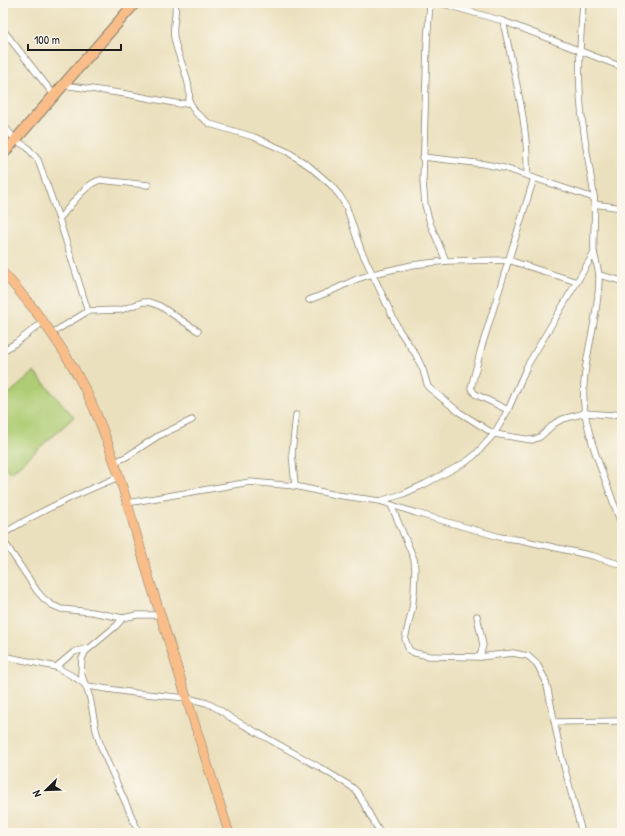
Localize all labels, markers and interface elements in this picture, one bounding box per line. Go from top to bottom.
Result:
scale bar [28,26,121,52]
text: 100 m [34,31,60,48]
north arrow [26,770,66,810]
text: N [29,788,44,799]

